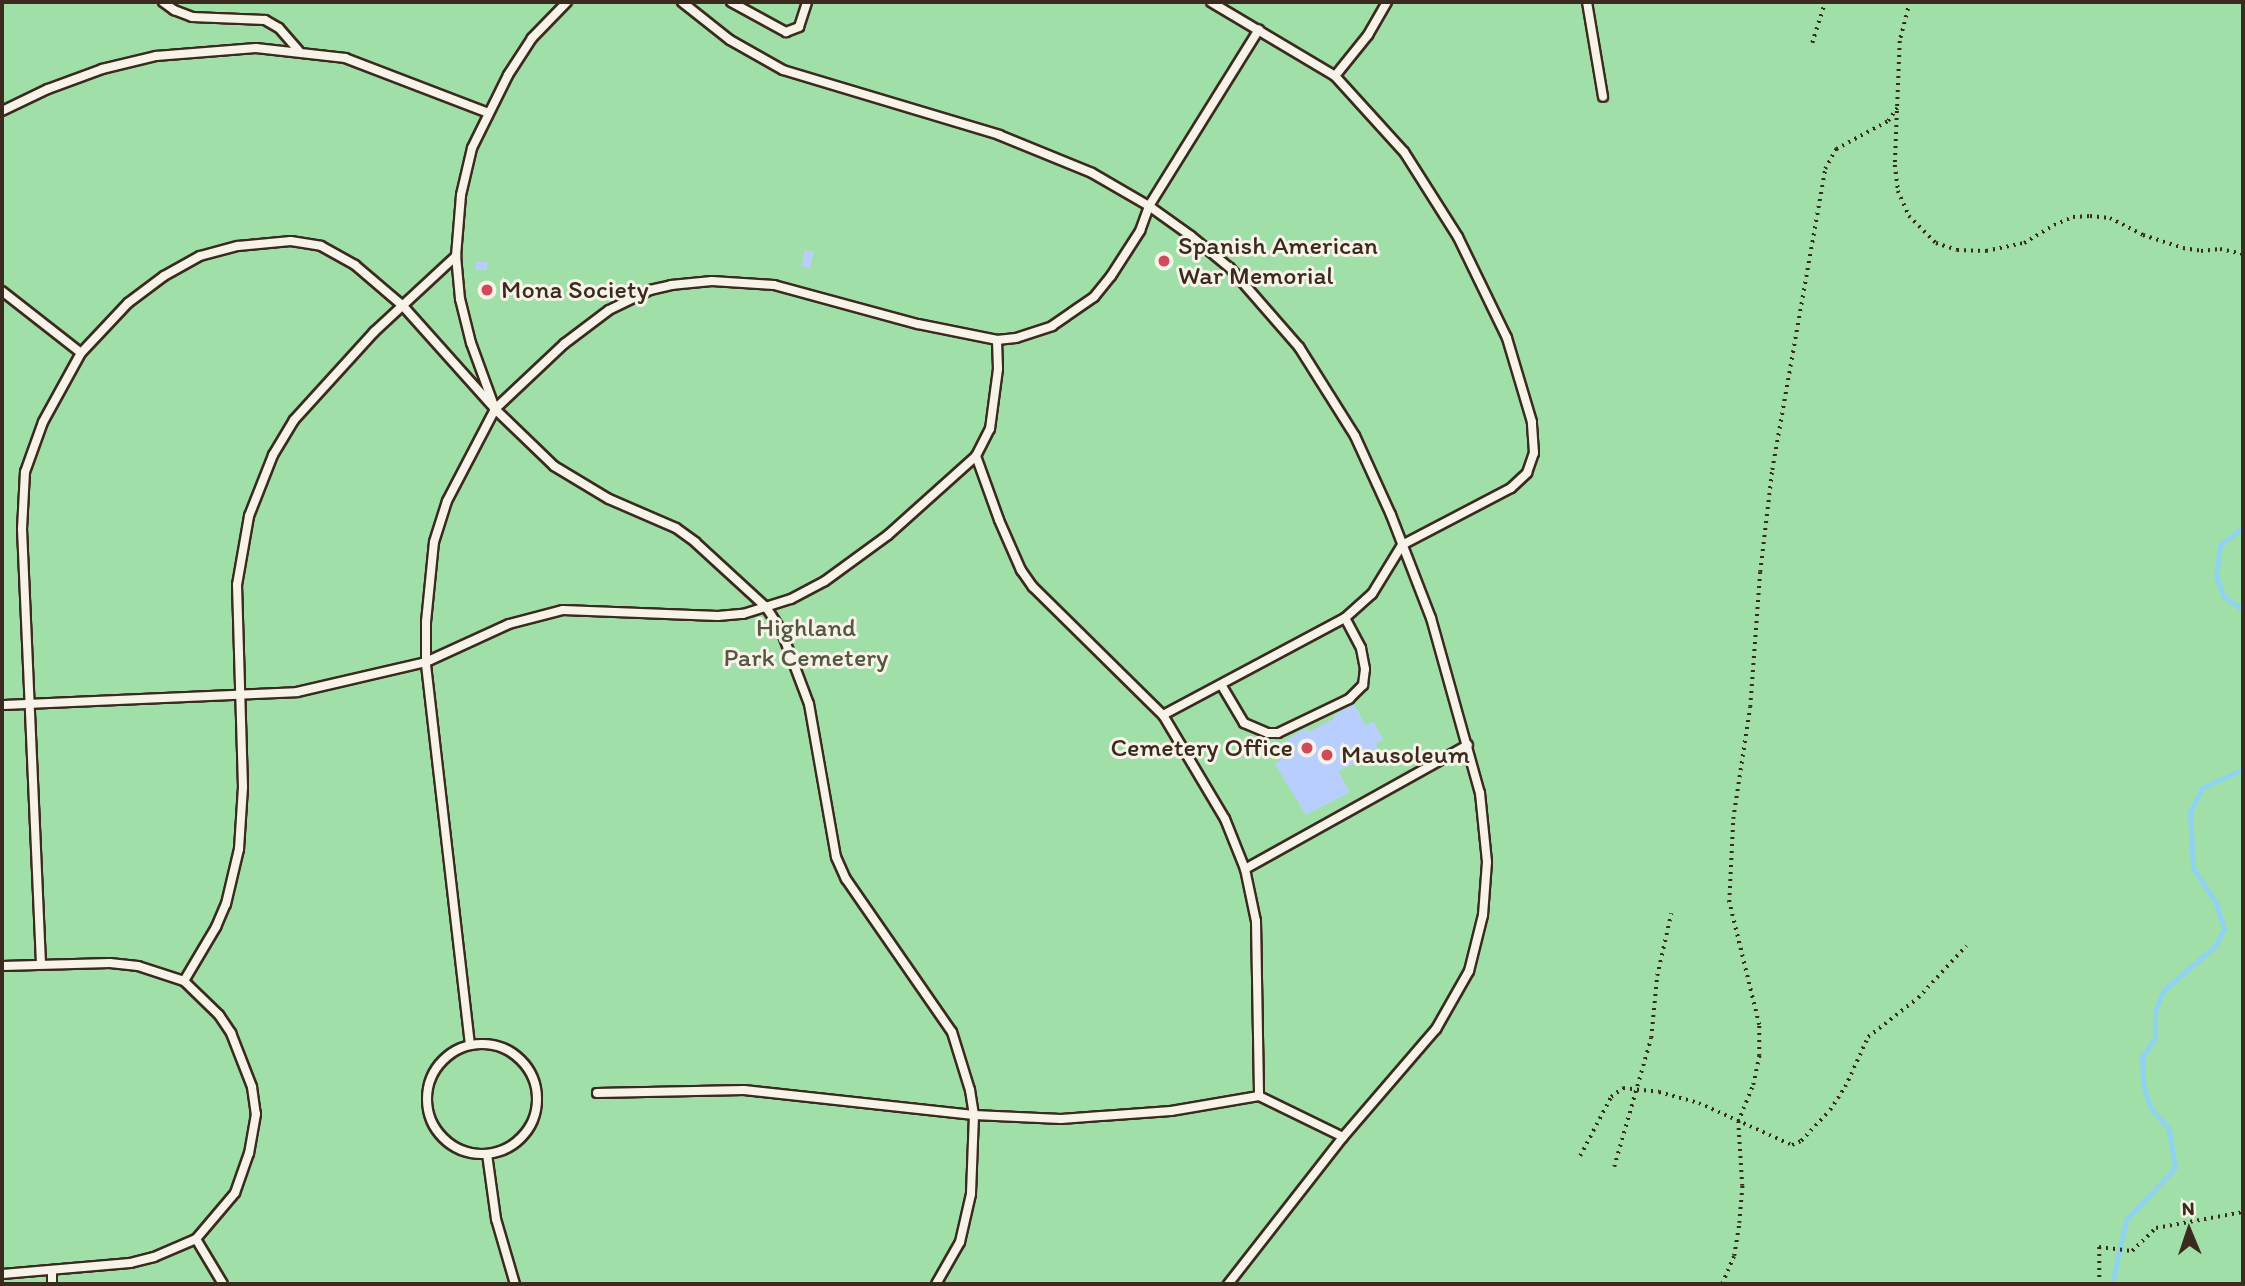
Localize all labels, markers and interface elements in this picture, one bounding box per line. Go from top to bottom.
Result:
place label: Spanish American War Memorial [1178,230,1380,292]
marker: Spanish American War Memorial [1156,253,1172,269]
place label: Mona Society [501,274,649,306]
marker: Mona Society [479,282,495,298]
park label: Highland Park Cemetery [723,612,889,674]
place label: Cemetery Office [1110,732,1293,764]
place label: Mausoleum [1341,739,1470,771]
marker: Cemetery Office [1299,740,1315,756]
marker: Mausoleum [1319,747,1335,763]
north arrow [2154,1195,2224,1265]
text: N [2181,1197,2195,1220]

